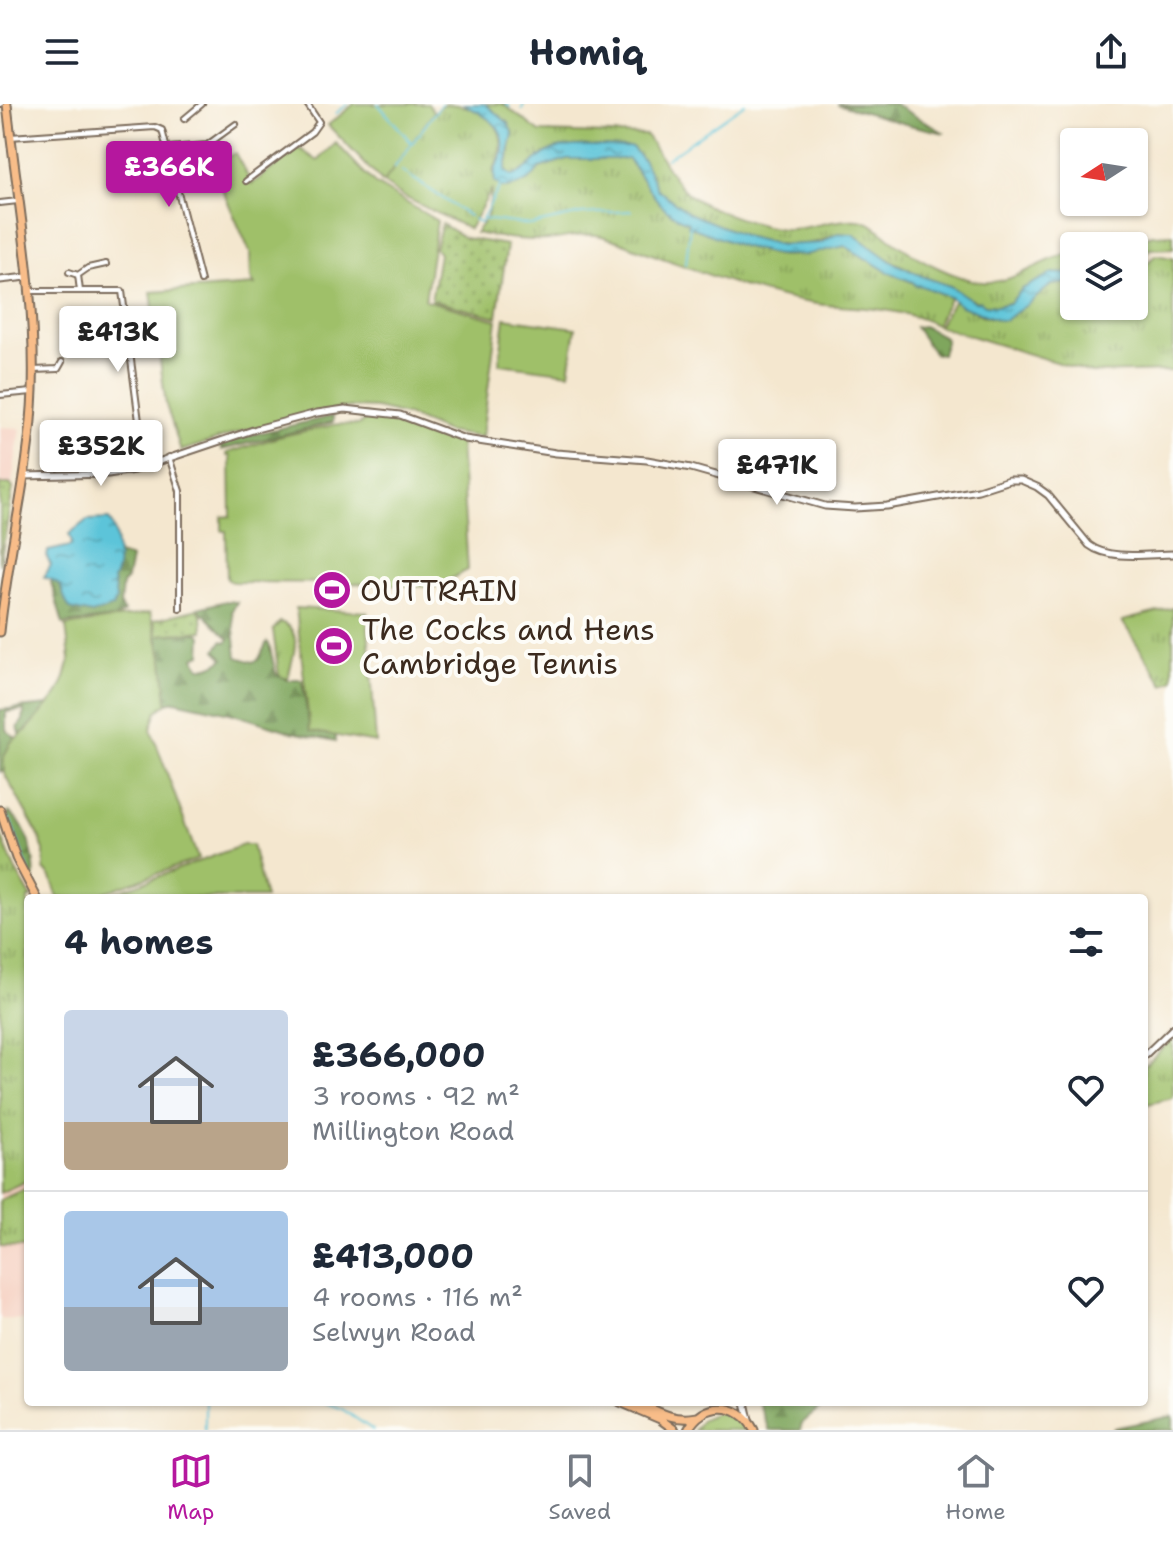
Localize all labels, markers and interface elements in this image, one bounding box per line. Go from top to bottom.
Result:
text: Homiq [529,28,644,77]
icon: menu [40,30,84,74]
icon: share [1089,30,1133,74]
north arrow [1060,128,1148,216]
map controls [1060,128,1148,320]
pin: £366K [113,141,225,209]
text: £366K [124,149,214,184]
button: layers [1060,232,1148,320]
pin: £413K [62,306,174,374]
text: £413K [77,314,159,349]
pin: £352K [45,420,157,488]
text: £352K [58,428,144,463]
pin: £471K [721,439,833,507]
text: £471K [736,447,818,482]
sports icon: OUTTRAIN [311,569,353,611]
place label: OUTTRAIN [360,570,518,611]
place label: The Cocks and Hens Cambridge Tennis [362,609,655,684]
sports icon: The Cocks and Hens Cambridge Tennis [313,625,355,667]
text: 4 homes [64,919,213,965]
icon: filters [1064,920,1108,964]
text: £366,000 [312,1032,485,1078]
icon: home [128,1042,224,1138]
icon: heart [1064,1068,1108,1112]
text: 3 rooms · 92 m² [312,1078,520,1113]
text: Millington Road [312,1113,514,1148]
text: £413,000 [312,1233,474,1279]
icon: home [128,1243,224,1339]
icon: heart [1064,1269,1108,1313]
text: 4 rooms · 116 m² [312,1279,523,1314]
text: Selwyn Road [312,1314,475,1349]
tab: Map [167,1449,214,1526]
tab: Saved [549,1449,611,1526]
tab: Home [945,1449,1006,1526]

